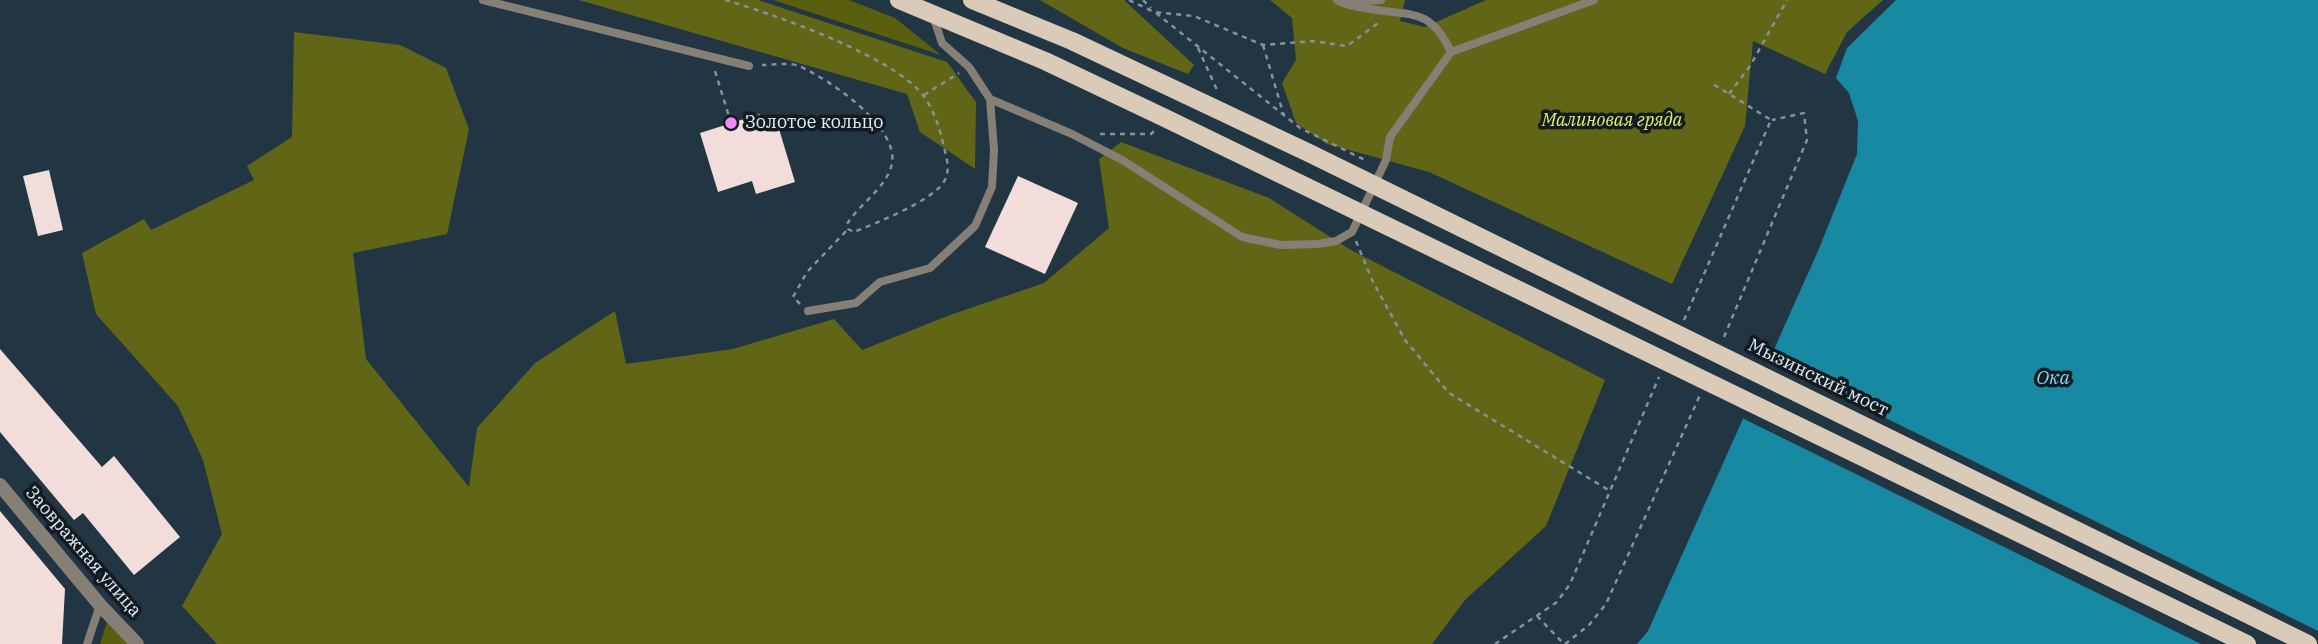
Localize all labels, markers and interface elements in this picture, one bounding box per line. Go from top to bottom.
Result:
park label: Малиновая гряда [1542,110,1682,132]
place label: Золотое кольцо [745,112,883,134]
marker: Золотое кольцо [723,115,739,131]
street label: Мызинский мост [1744,335,1892,421]
water label: Ока [2036,368,2070,390]
street label: Заовражная улица [20,482,146,622]

